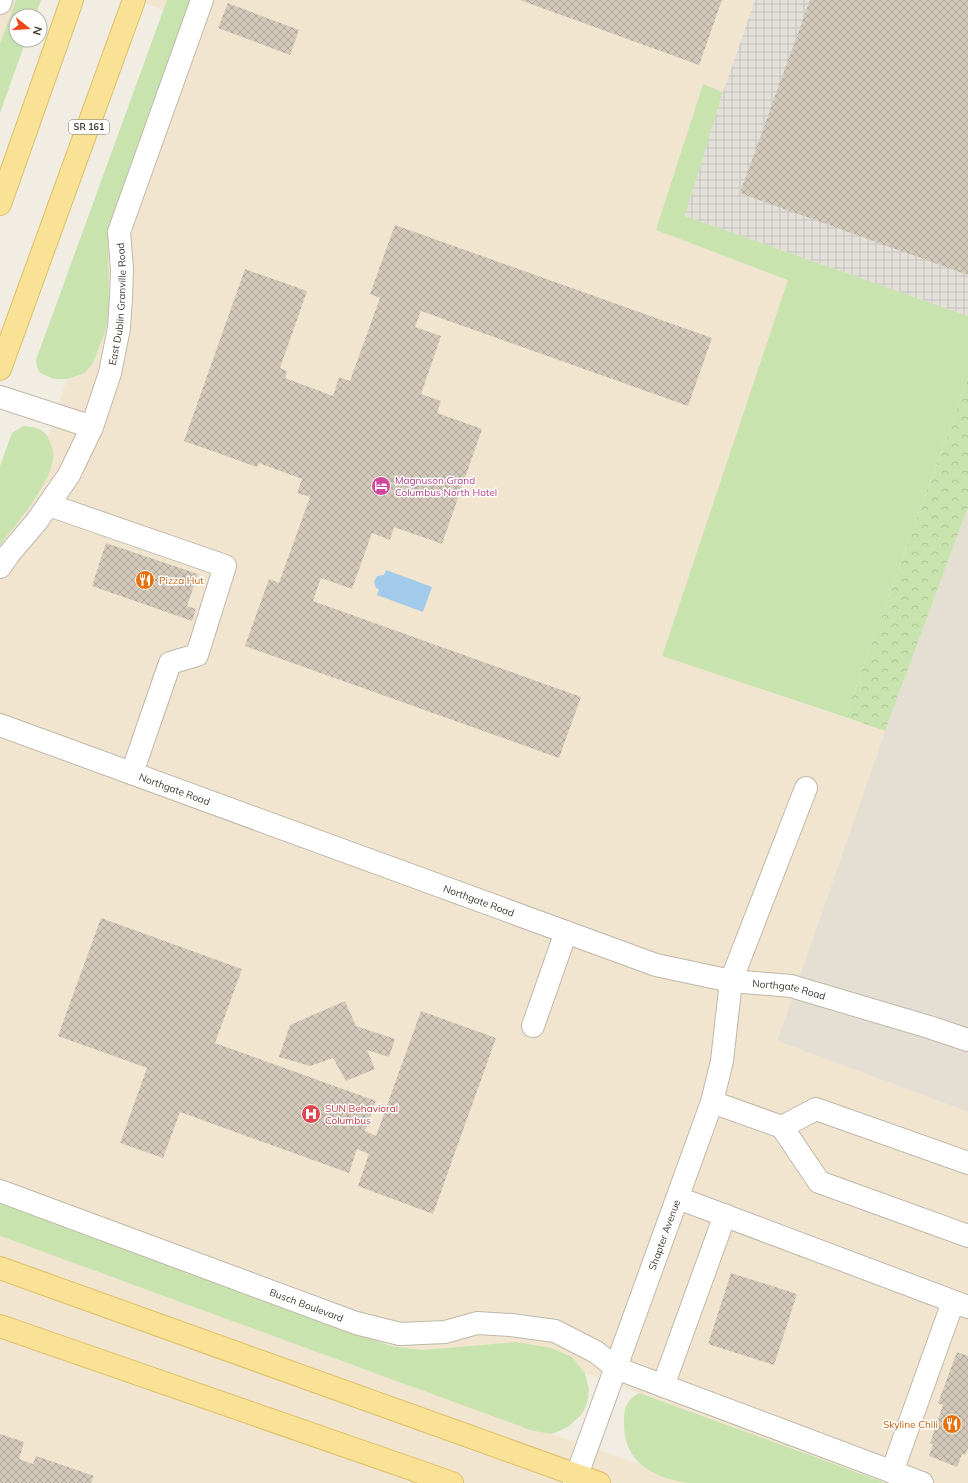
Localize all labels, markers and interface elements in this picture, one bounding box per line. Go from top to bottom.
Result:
north arrow [8,8,48,48]
text: N [30,25,45,37]
road number: SR 161 [69,120,109,134]
street label: East Dublin Granville Road [106,242,129,366]
place label: Magnuson Grand Columbus North Hotel [395,474,497,499]
hotel icon: Magnuson Grand Columbus North Hotel [370,475,392,497]
restaurant icon: Pizza Hut [134,569,156,591]
place label: Pizza Hut [159,574,204,587]
street label: Northgate Road [137,770,212,808]
street label: Northgate Road [442,882,516,920]
street label: Northgate Road [752,977,827,1003]
place label: SUN Behavioral Columbus [325,1102,398,1127]
hospital icon: SUN Behavioral Columbus [300,1103,322,1125]
street label: Shapter Avenue [646,1198,683,1272]
street label: Busch Boulevard [268,1286,345,1325]
restaurant icon: Skyline Chili [941,1413,963,1435]
place label: Skyline Chili [883,1418,938,1431]

